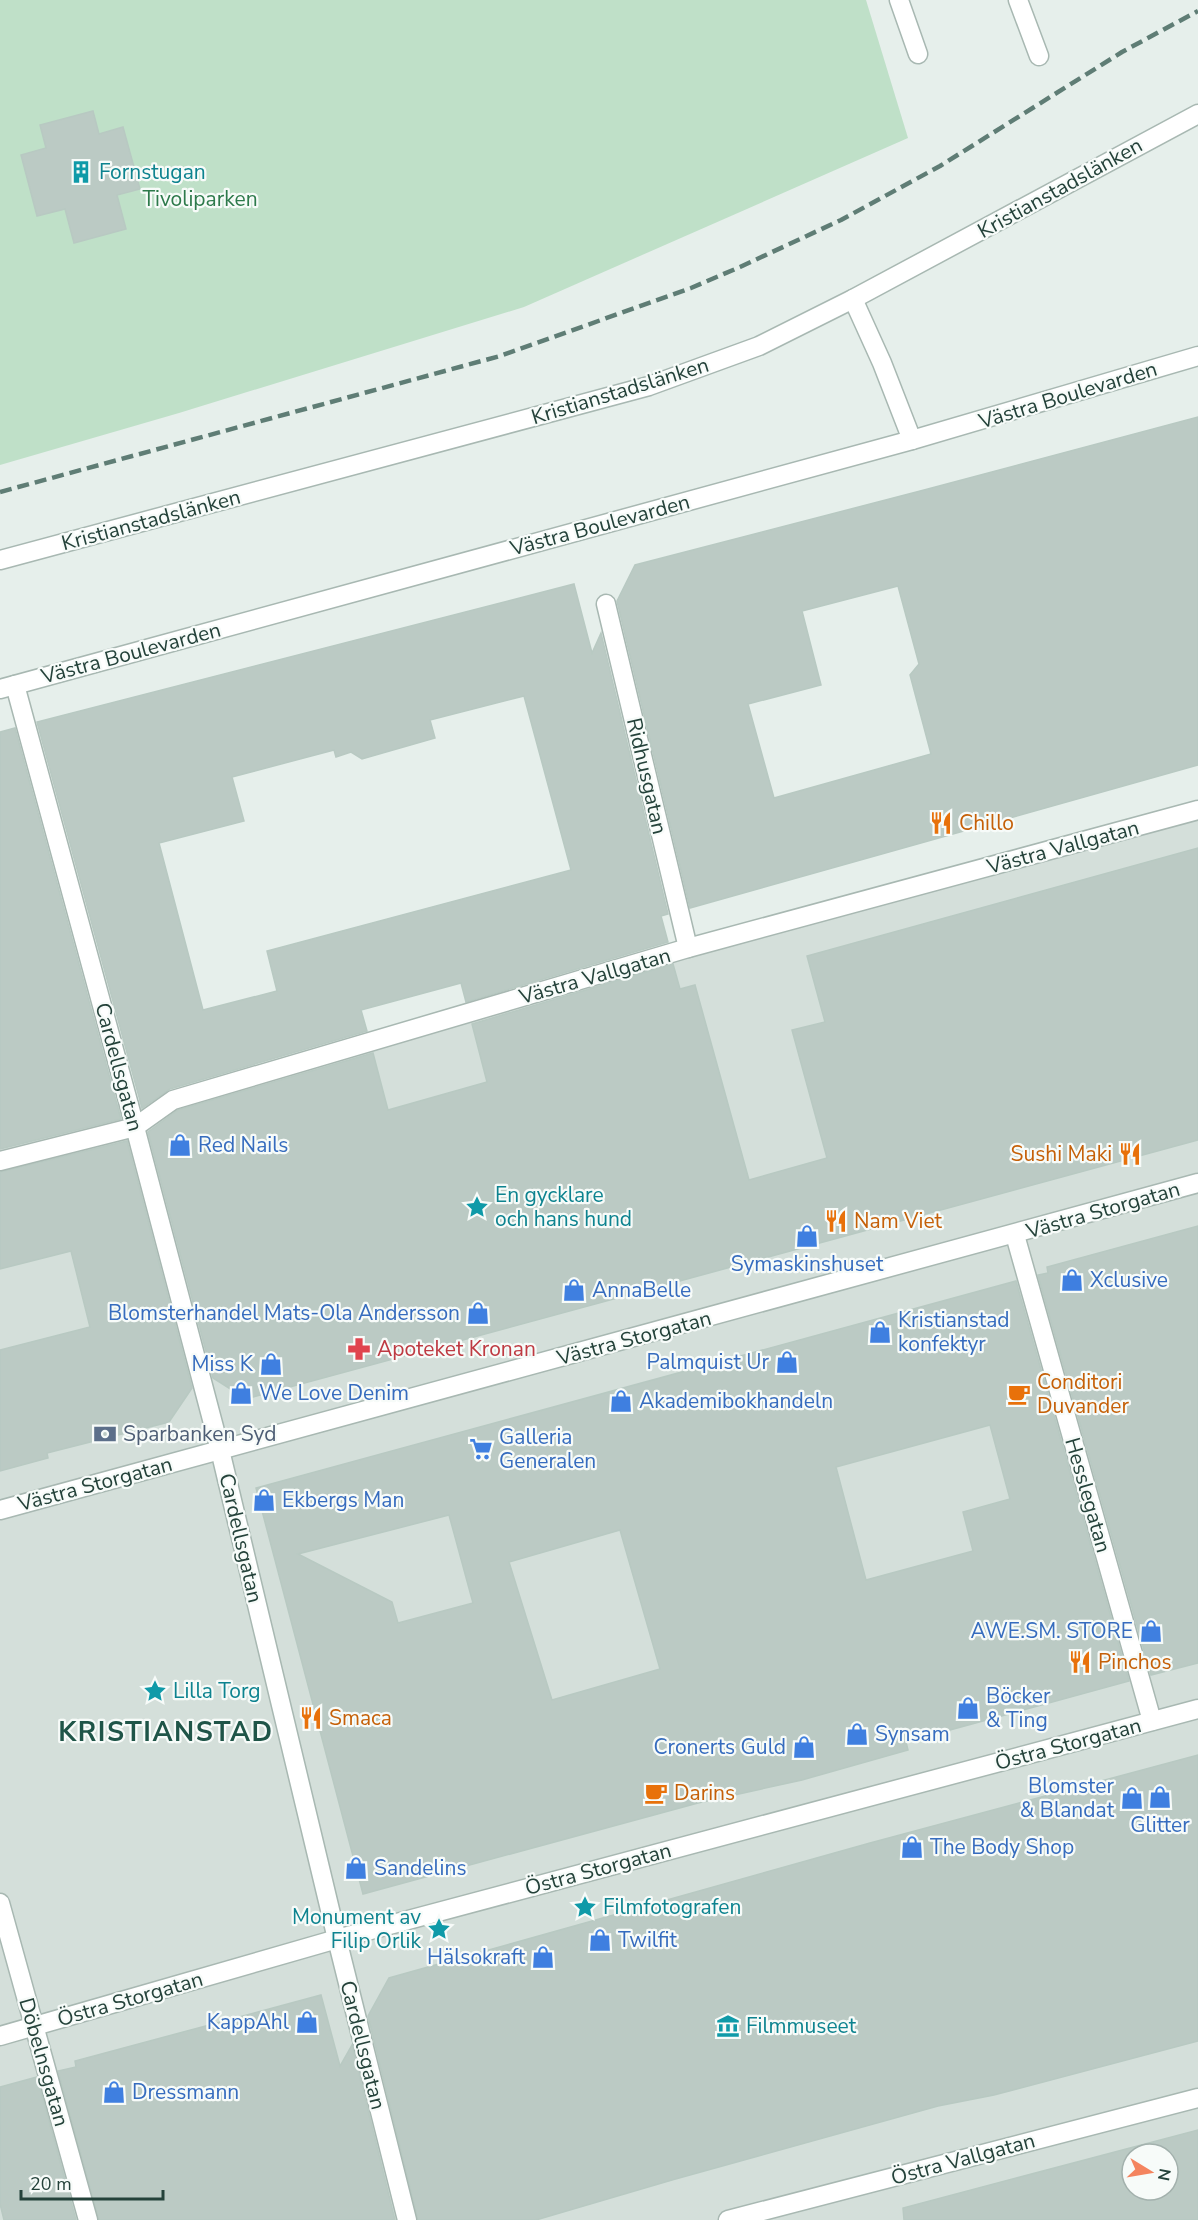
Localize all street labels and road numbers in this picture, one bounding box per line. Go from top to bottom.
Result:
street label: Kristianstadslänken [973,131,1147,245]
street label: Kristianstadslänken [528,351,712,431]
street label: Västra Boulevarden [975,355,1161,436]
street label: Kristianstadslänken [58,483,244,557]
street label: Västra Boulevarden [506,488,693,563]
street label: Västra Boulevarden [37,616,224,691]
street label: Ridhusgatan [620,715,674,837]
street label: Västra Vallgatan [983,813,1142,881]
street label: Västra Vallgatan [515,941,674,1011]
street label: Cardellsgatan [88,1000,150,1134]
street label: Västra Storgatan [1022,1175,1183,1246]
street label: Västra Storgatan [553,1304,714,1372]
street label: Hesslegatan [1058,1434,1118,1556]
street label: Västra Storgatan [14,1450,175,1518]
street label: Cardellsgatan [213,1471,269,1605]
street label: Östra Storgatan [992,1711,1144,1777]
street label: Östra Storgatan [522,1836,674,1902]
street label: Östra Storgatan [54,1965,206,2033]
street label: Cardellsgatan [333,1978,393,2112]
street label: Döbelnsgatan [12,1994,76,2130]
street label: Östra Vallgatan [888,2126,1038,2192]

